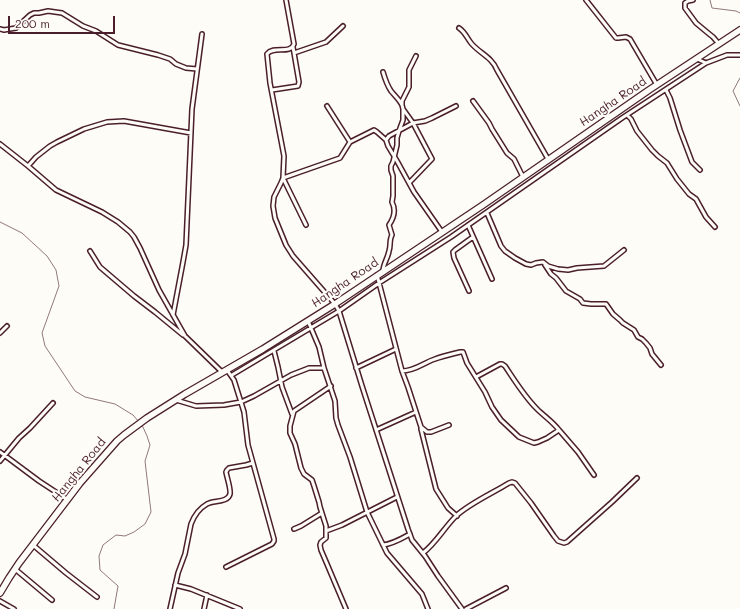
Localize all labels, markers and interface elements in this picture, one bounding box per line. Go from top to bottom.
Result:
scale bar [10,8,117,34]
text: 200 m [15,15,50,31]
street label: Hangha Road [577,74,649,130]
street label: Hangha Road [309,255,381,311]
street label: Hangha Road [49,435,109,505]

